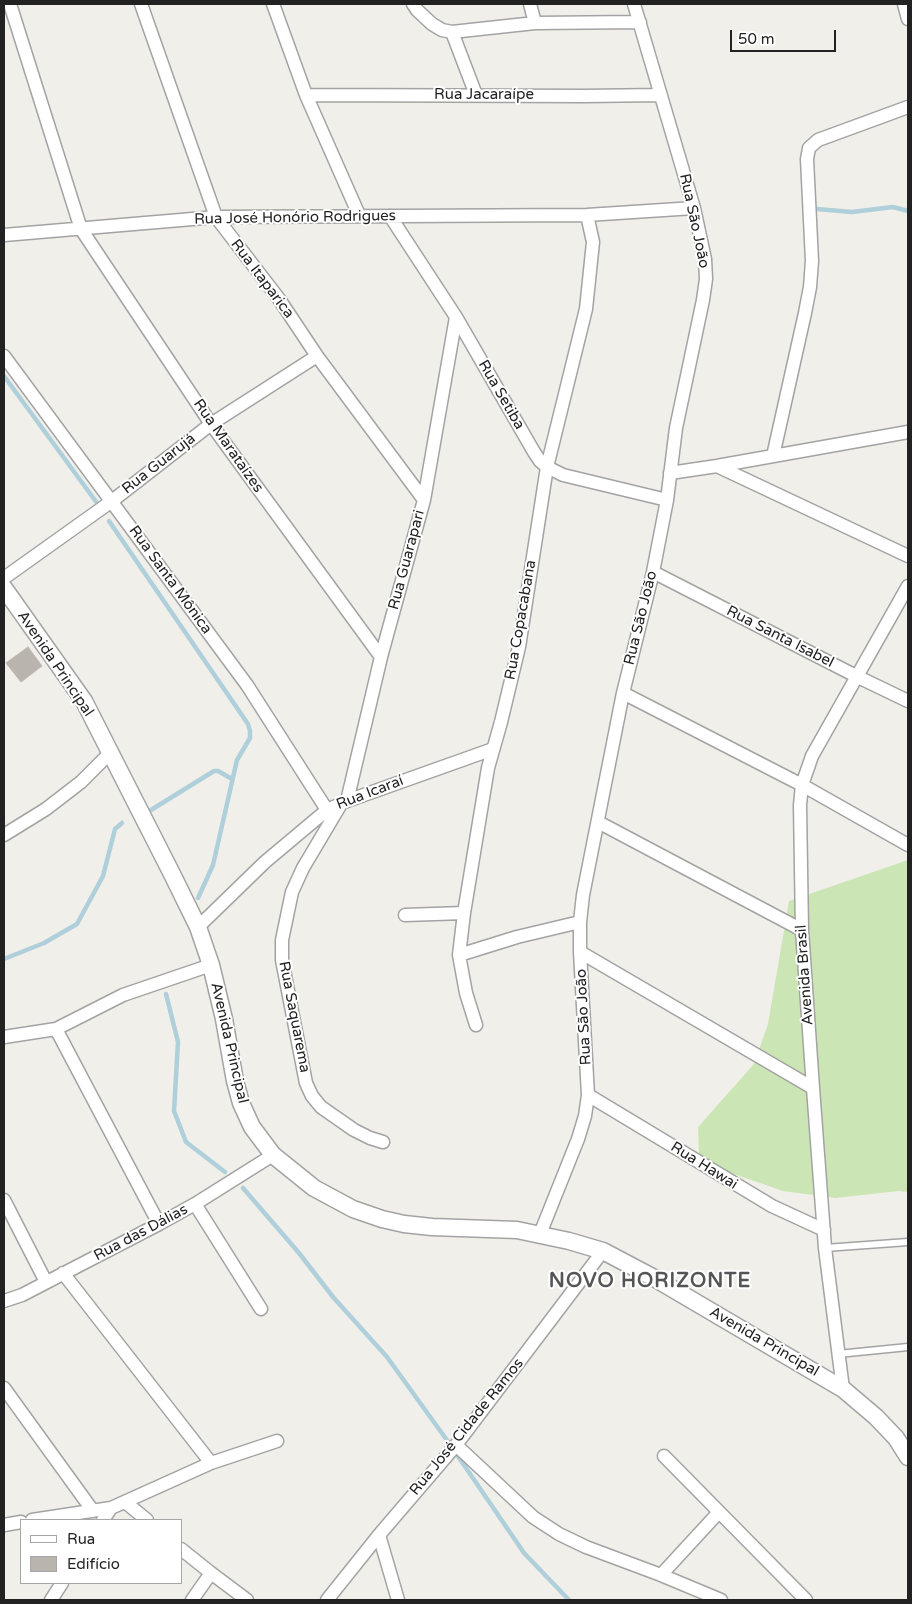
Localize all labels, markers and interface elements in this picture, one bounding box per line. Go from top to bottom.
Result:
scale bar [732,20,838,52]
text: 50 m [738,30,775,48]
street label: Rua Jacaraípe [434,86,534,104]
street label: Rua São João [675,172,713,270]
street label: Rua José Honório Rodrigues [194,207,396,229]
street label: Rua Itaparica [226,236,298,322]
street label: Rua Setiba [474,357,528,433]
street label: Rua Marataízes [189,396,267,496]
street label: Rua Guarujá [119,430,199,498]
street label: Rua Guarapari [385,508,429,612]
street label: Rua Santa Mônica [125,522,215,638]
street label: Rua Copacabana [502,559,540,681]
street label: Rua São João [621,569,661,667]
street label: Rua Santa Isabel [723,602,837,672]
street label: Avenida Principal [13,608,97,720]
street label: Rua Icaraí [334,772,406,814]
street label: Avenida Brasil [793,924,817,1026]
street label: Rua Saquarema [274,960,314,1074]
street label: Rua São João [572,968,596,1066]
street label: Avenida Principal [206,981,252,1105]
street label: Rua Hawai [667,1138,741,1194]
street label: Rua das Dálias [91,1201,191,1265]
district label: NOVO HORIZONTE [547,1270,753,1294]
street label: Avenida Principal [706,1303,822,1381]
street label: Rua José Cidade Ramos [406,1355,528,1499]
legend [20,1519,182,1584]
text: Rua [67,1530,95,1548]
text: Edifício [67,1555,120,1573]

